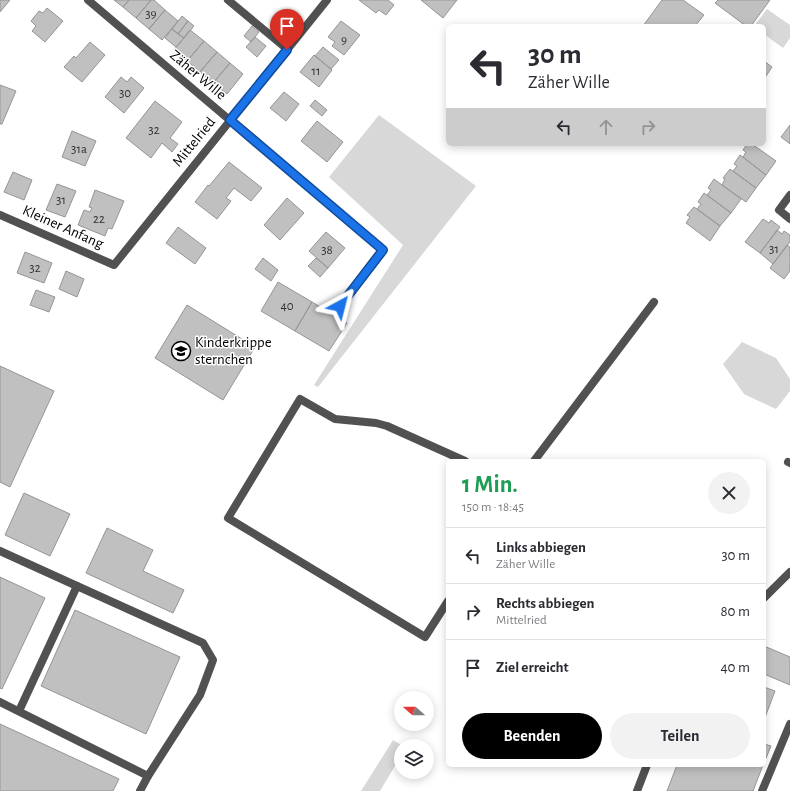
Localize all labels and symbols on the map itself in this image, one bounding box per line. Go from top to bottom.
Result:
house number: 39 [145,8,157,21]
pin [270,9,304,50]
house number: 9 [341,34,347,47]
street label: Zäher Wille [167,47,229,103]
house number: 11 [312,65,320,78]
house number: 30 [119,87,131,100]
street label: Mittelried [170,114,218,169]
house number: 32 [148,124,160,137]
house number: 31a [71,143,87,156]
house number: 31 [56,194,66,207]
street label: Kleiner Anfang [20,203,106,252]
house number: 22 [93,213,105,226]
house number: 31 [769,243,779,256]
house number: 38 [321,244,333,257]
house number: 32 [29,262,41,275]
position arrow [319,285,361,327]
house number: 40 [280,300,294,313]
place label: Kinderkrippe sternchen [195,335,272,367]
school or university icon: Kinderkrippe sternchen [170,340,192,362]
north arrow [394,691,434,731]

